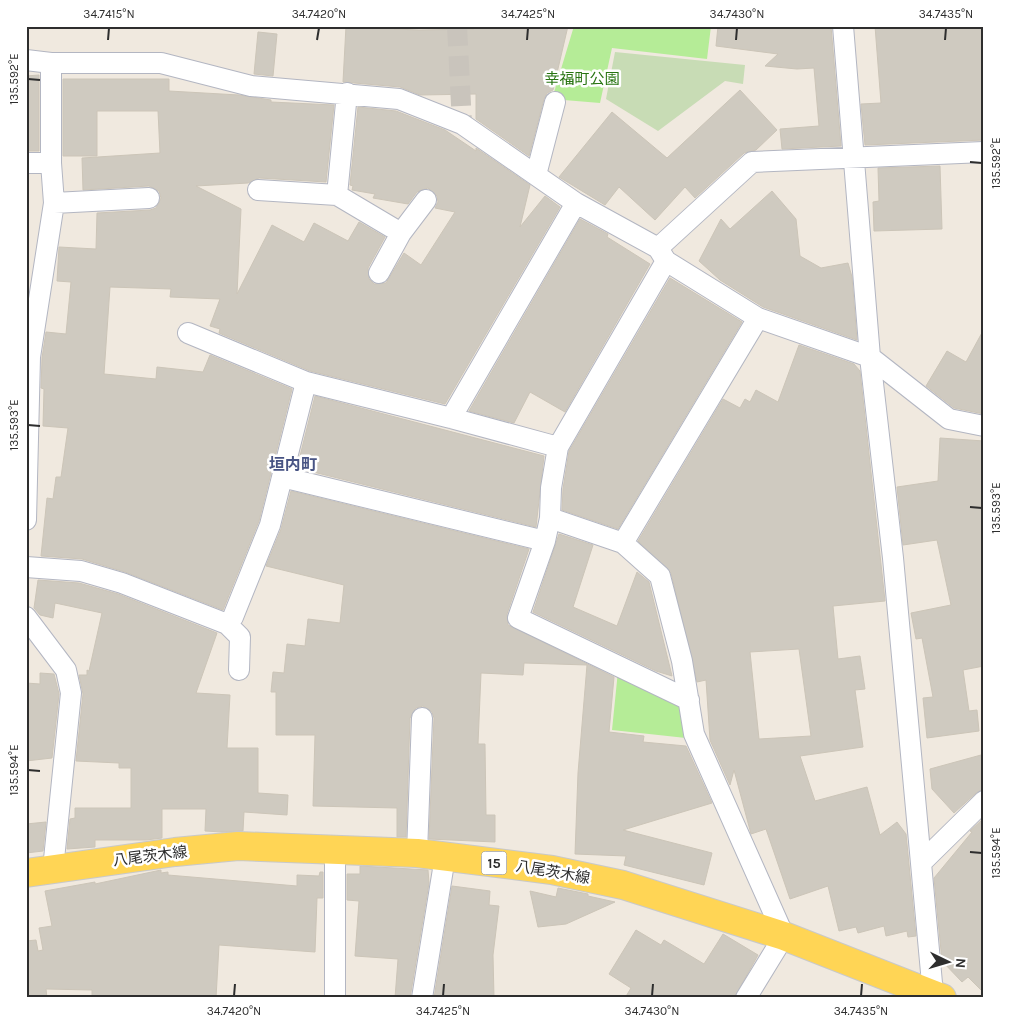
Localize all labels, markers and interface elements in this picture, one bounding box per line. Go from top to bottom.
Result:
text: 34.7415°N [83,7,135,21]
text: 34.7420°N [292,7,346,21]
text: 34.7425°N [501,7,555,21]
text: 34.7430°N [710,7,764,21]
text: 34.7435°N [919,7,973,21]
text: 135.592°E [7,53,21,105]
park label: 幸福町公園 [544,70,620,88]
text: 135.592°E [989,137,1003,189]
text: 135.593°E [7,399,21,451]
district label: 垣内町 [269,455,317,474]
text: 135.593°E [989,482,1003,534]
text: 135.594°E [7,744,21,796]
text: 135.594°E [989,827,1003,879]
street label: 八尾茨木線 [112,842,188,870]
road number: 15 [482,851,506,874]
street label: 八尾茨木線 [514,857,592,887]
north arrow [922,936,972,986]
text: N [952,957,969,969]
text: 34.7420°N [207,1004,261,1018]
text: 34.7425°N [416,1004,470,1018]
text: 34.7430°N [625,1004,679,1018]
text: 34.7435°N [834,1004,888,1018]

